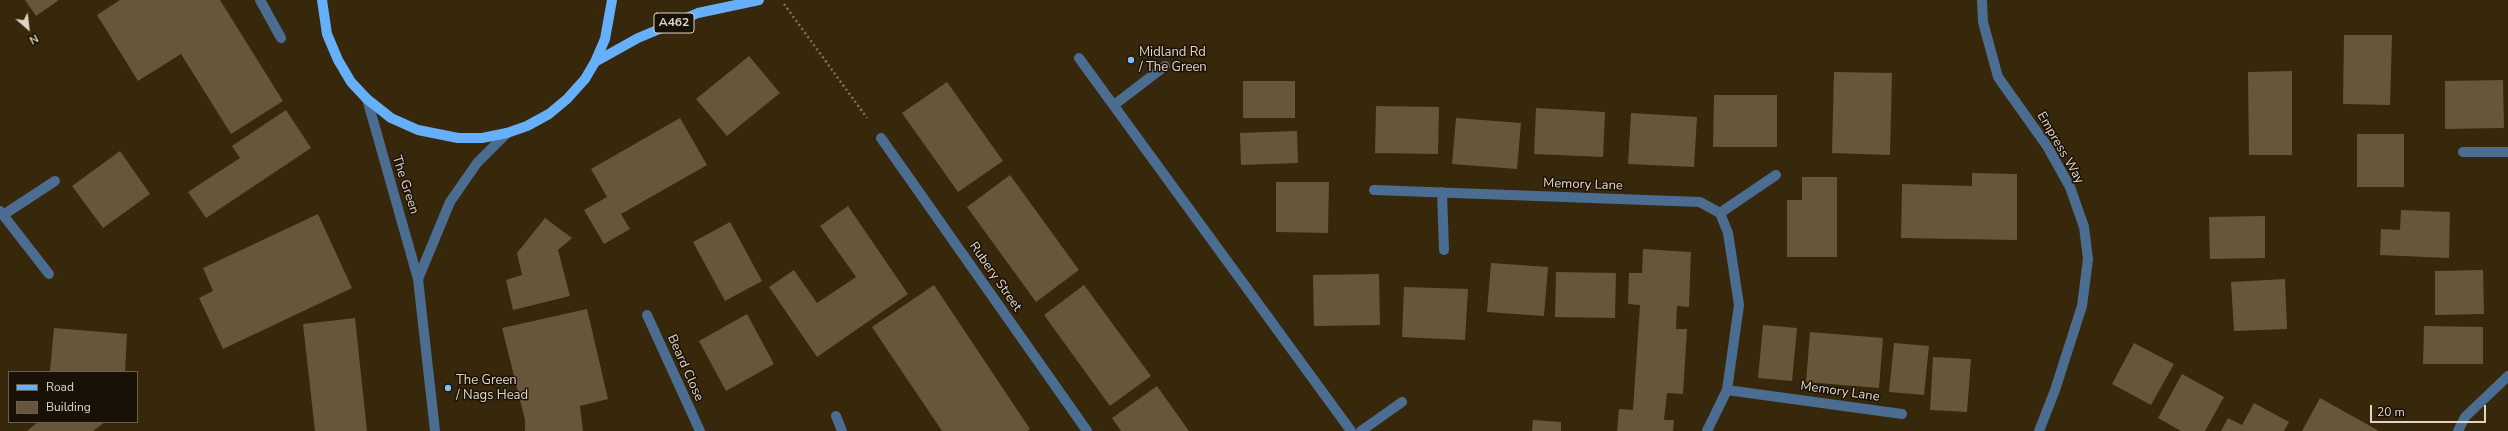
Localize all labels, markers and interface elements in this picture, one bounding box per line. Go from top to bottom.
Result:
north arrow [8,8,48,48]
road number: A462 [654,13,694,33]
text: N [27,30,41,48]
place label: Midland Rd / The Green [1139,45,1207,76]
marker: Midland Rd / The Green [1126,55,1136,65]
street label: Empress Way [2033,109,2087,187]
street label: The Green [388,154,422,216]
street label: Memory Lane [1543,176,1623,194]
street label: Rubery Street [965,239,1025,315]
street label: Beard Close [663,332,707,404]
legend [8,371,138,423]
place label: The Green / Nags Head [456,373,528,404]
text: Road [46,379,74,395]
street label: Memory Lane [1799,379,1881,405]
marker: The Green / Nags Head [443,383,453,393]
scale bar [2372,397,2488,423]
text: Building [46,399,91,415]
text: 20 m [2377,404,2405,420]

